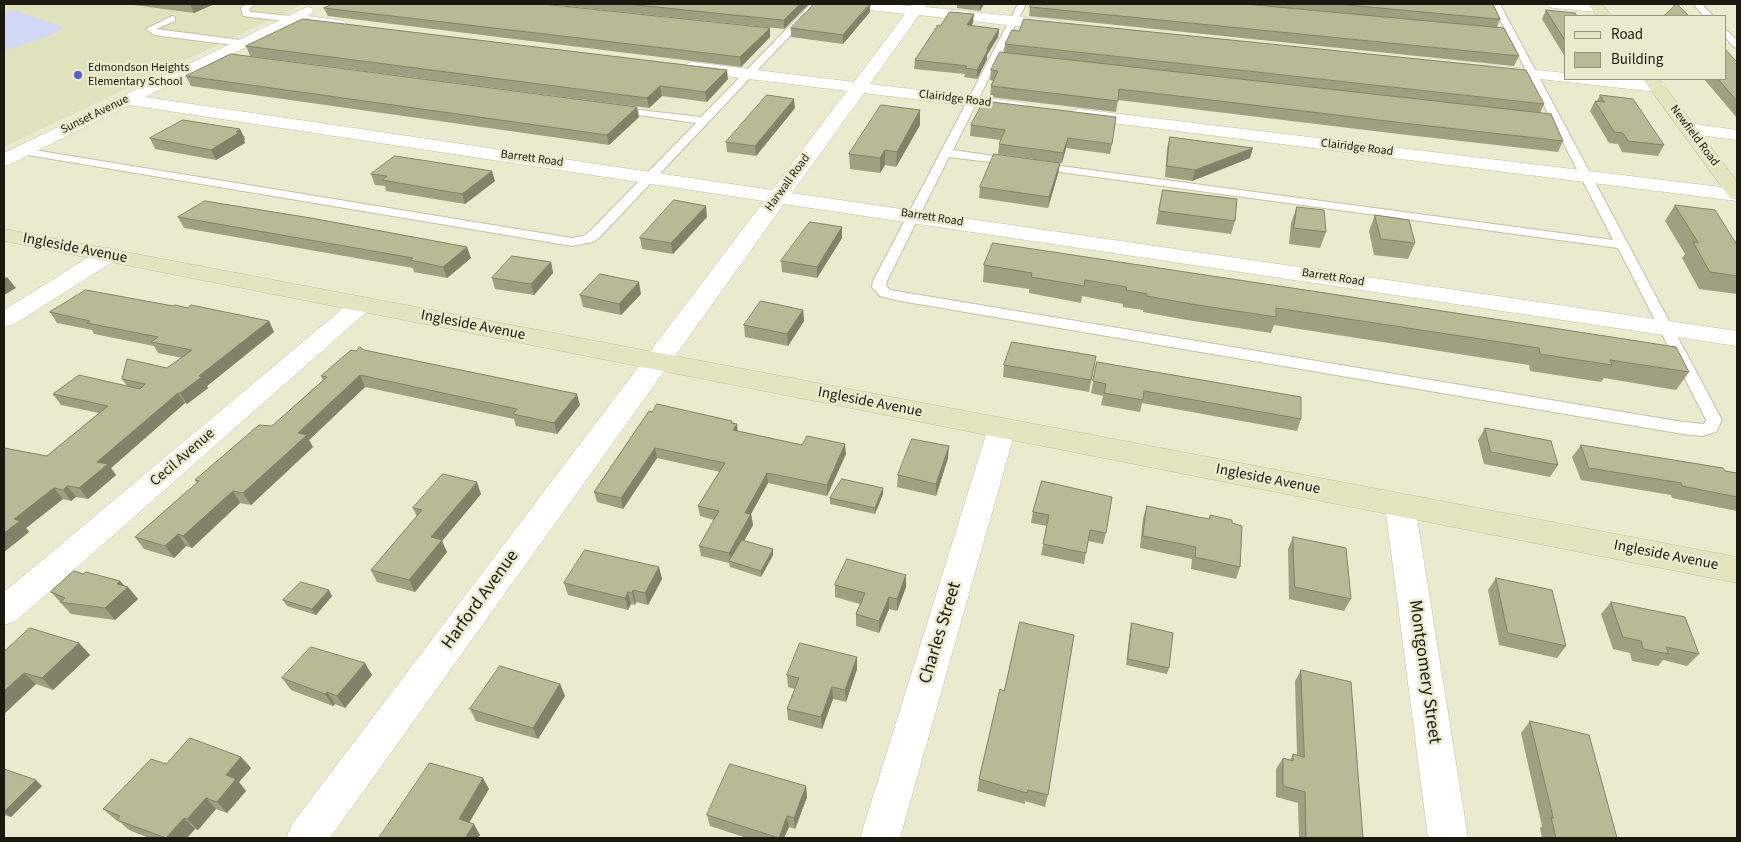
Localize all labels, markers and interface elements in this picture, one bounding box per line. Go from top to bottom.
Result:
legend [1564,15,1726,80]
text: Road [1611,24,1643,45]
text: Building [1611,49,1663,70]
place label: Edmondson Heights Elementary School [88,61,189,89]
marker: Edmondson Heights Elementary School [72,69,84,81]
street label: Clairidge Road [918,87,992,111]
street label: Sunset Avenue [59,92,131,138]
street label: Newfield Road [1666,103,1722,169]
street label: Clairidge Road [1320,136,1394,160]
street label: Barrett Road [500,147,564,171]
street label: Harwall Road [762,152,814,214]
street label: Barrett Road [900,206,964,230]
street label: Ingleside Avenue [21,230,129,268]
street label: Barrett Road [1301,266,1365,290]
street label: Ingleside Avenue [419,307,527,345]
street label: Ingleside Avenue [816,384,924,422]
street label: Cecil Avenue [147,425,219,491]
street label: Ingleside Avenue [1214,461,1322,499]
street label: Ingleside Avenue [1612,537,1720,575]
street label: Harford Avenue [438,546,524,654]
street label: Charles Street [915,580,967,686]
street label: Montgomery Street [1403,599,1445,745]

